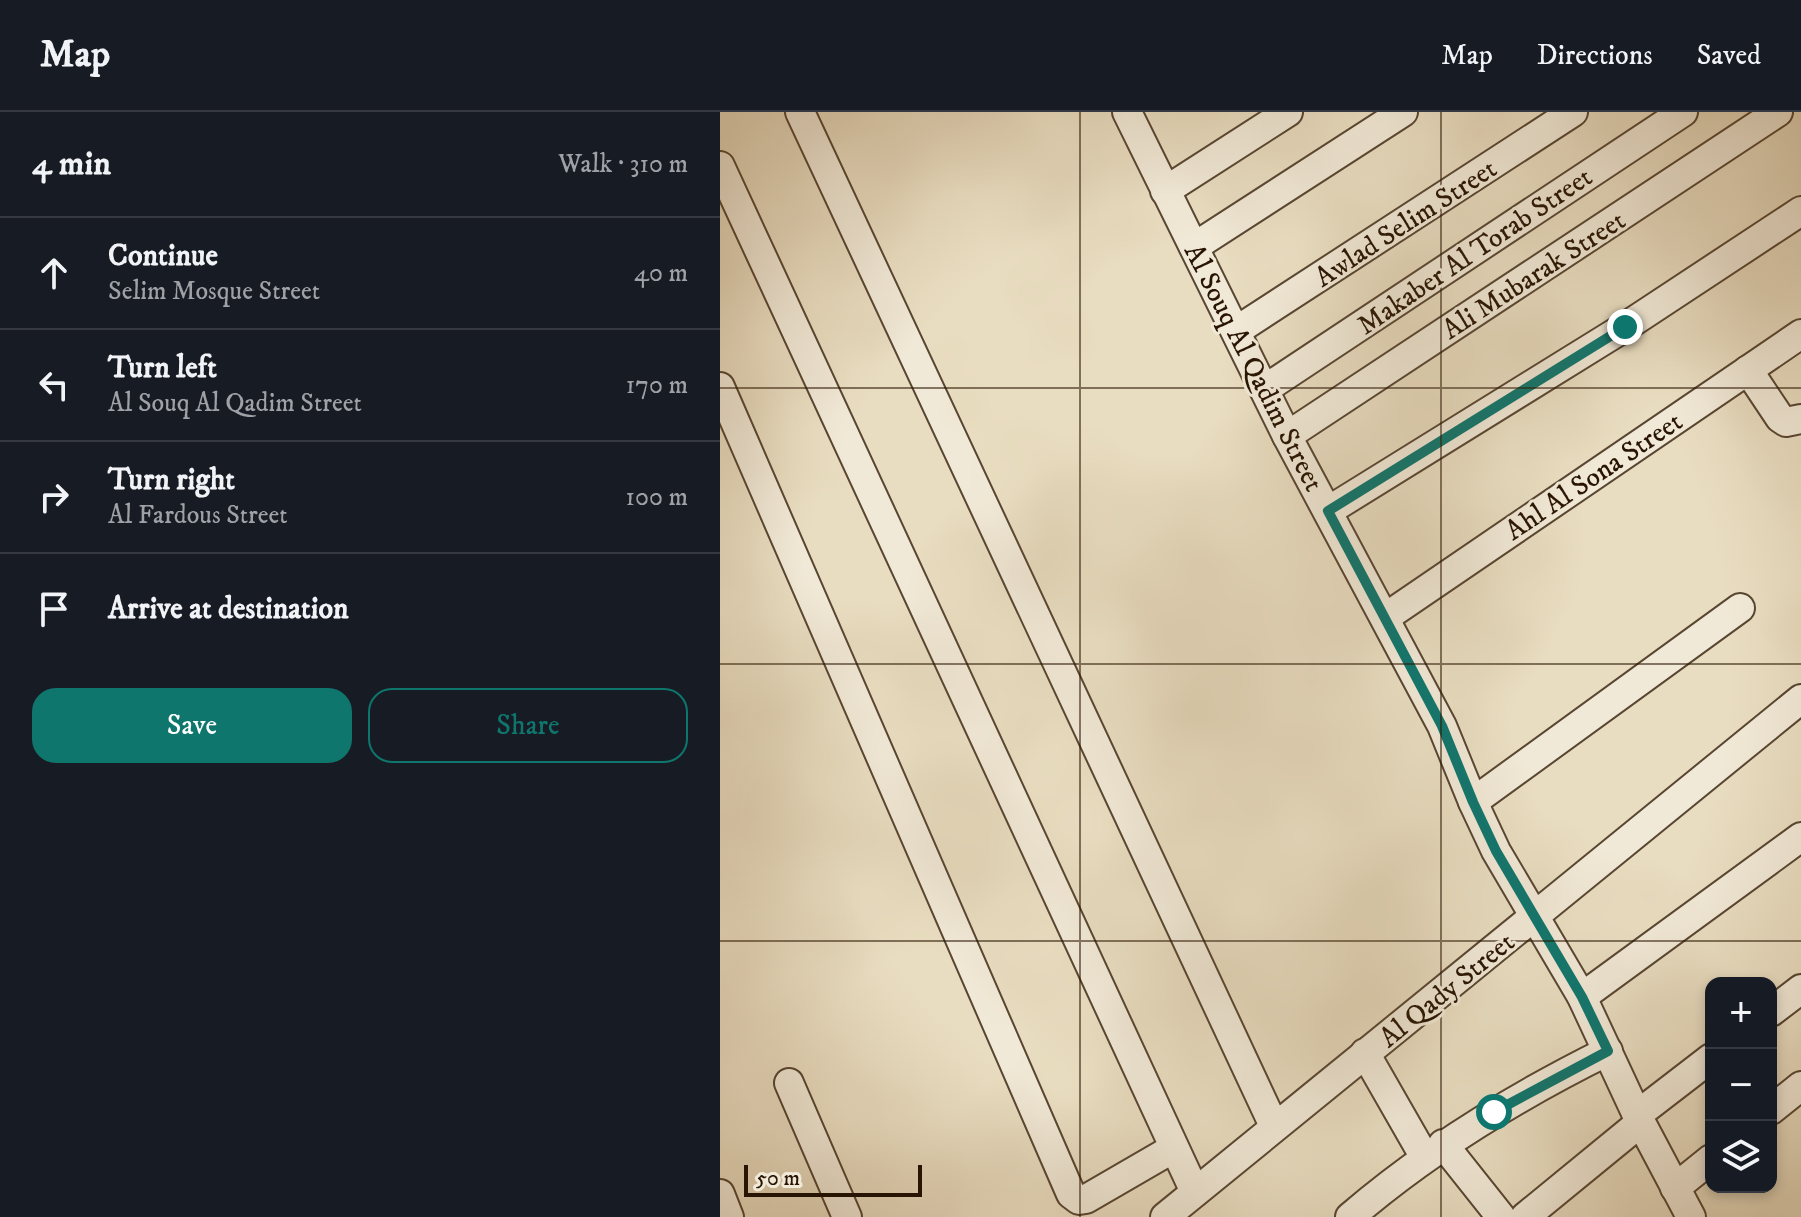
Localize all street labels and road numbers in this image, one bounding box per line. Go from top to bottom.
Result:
street label: Awlad Selim Street [1308,151,1504,295]
street label: Makaber Al Torab Street [1351,160,1599,343]
street label: Ali Mubarak Street [1436,203,1632,348]
street label: Al Souq Al Qadim Street [1176,238,1331,497]
street label: Ahl Al Sona Street [1499,404,1689,548]
street label: Al Qady Street [1372,925,1522,1055]

